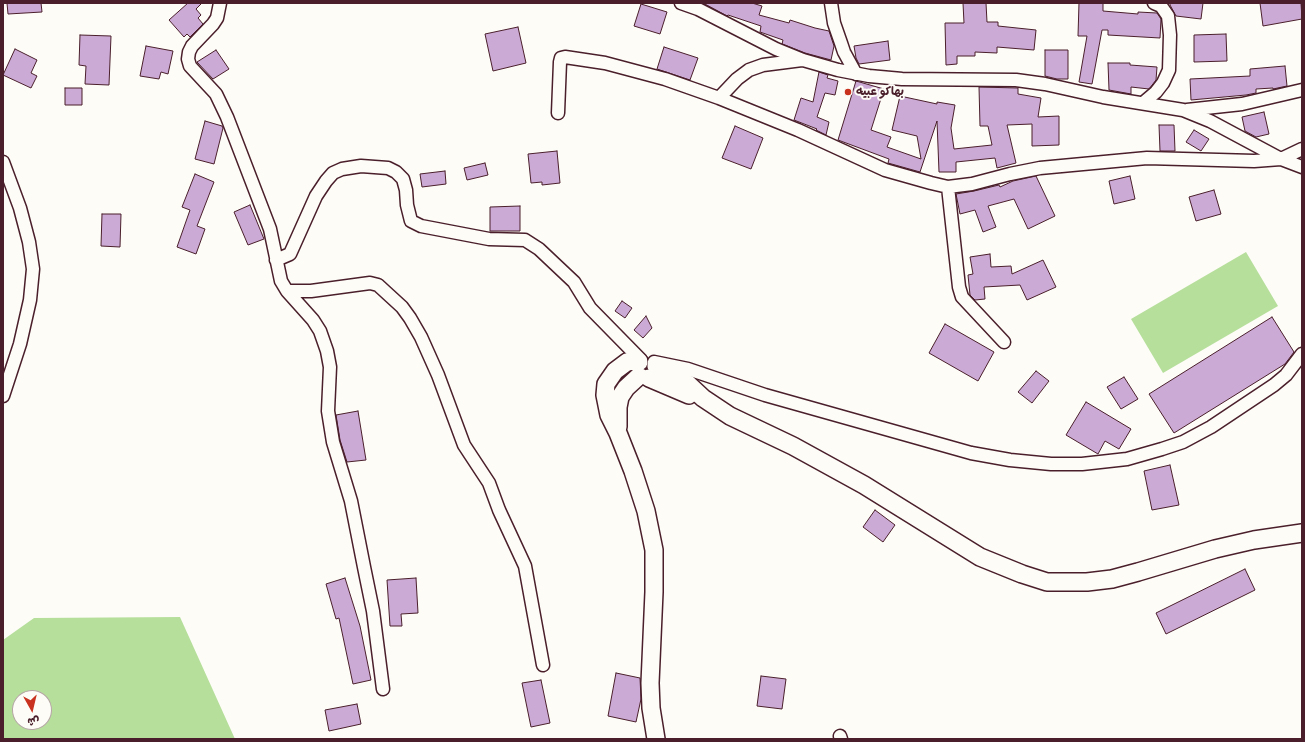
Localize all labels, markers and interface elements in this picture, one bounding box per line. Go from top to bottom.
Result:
place label: بهاكو عبيه [856,85,904,99]
marker: بهاكو عبيه [843,87,853,97]
north arrow [12,690,52,730]
text: ش [27,714,41,729]

